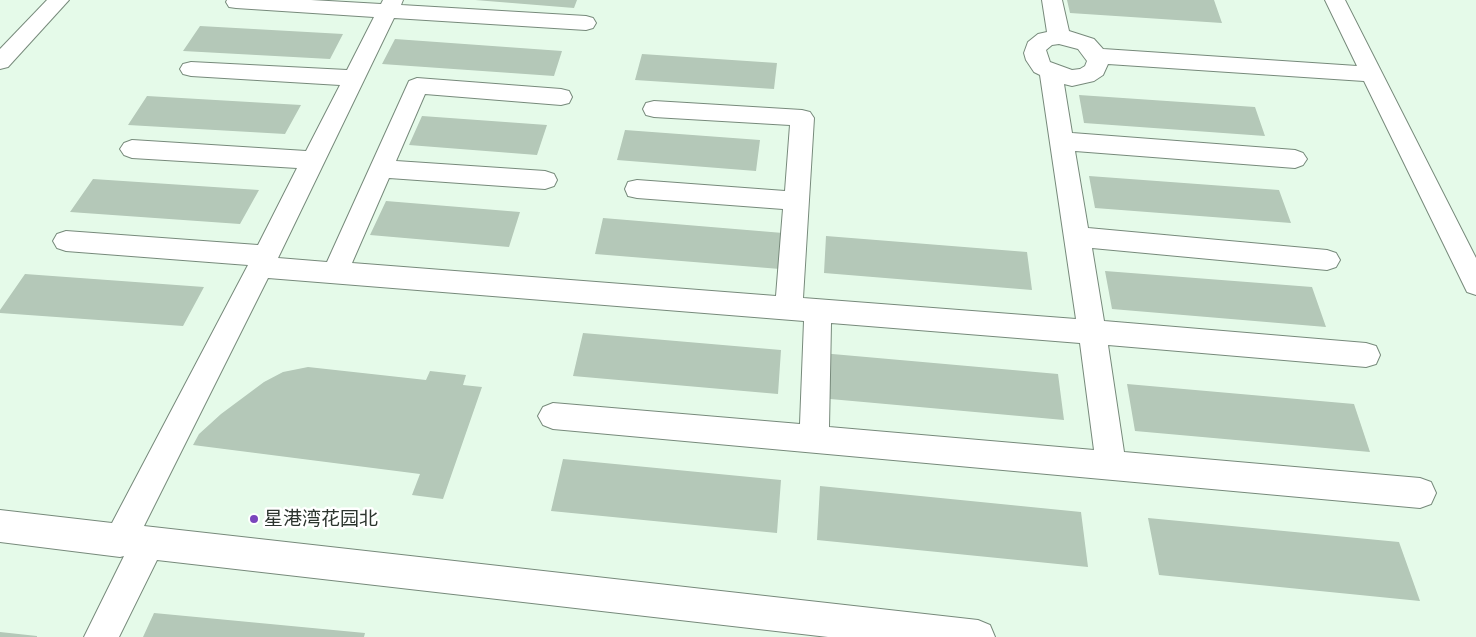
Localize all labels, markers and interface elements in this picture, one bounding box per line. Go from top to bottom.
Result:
place label: 星港湾花园北 [264,508,378,530]
marker: 星港湾花园北 [248,513,260,525]

